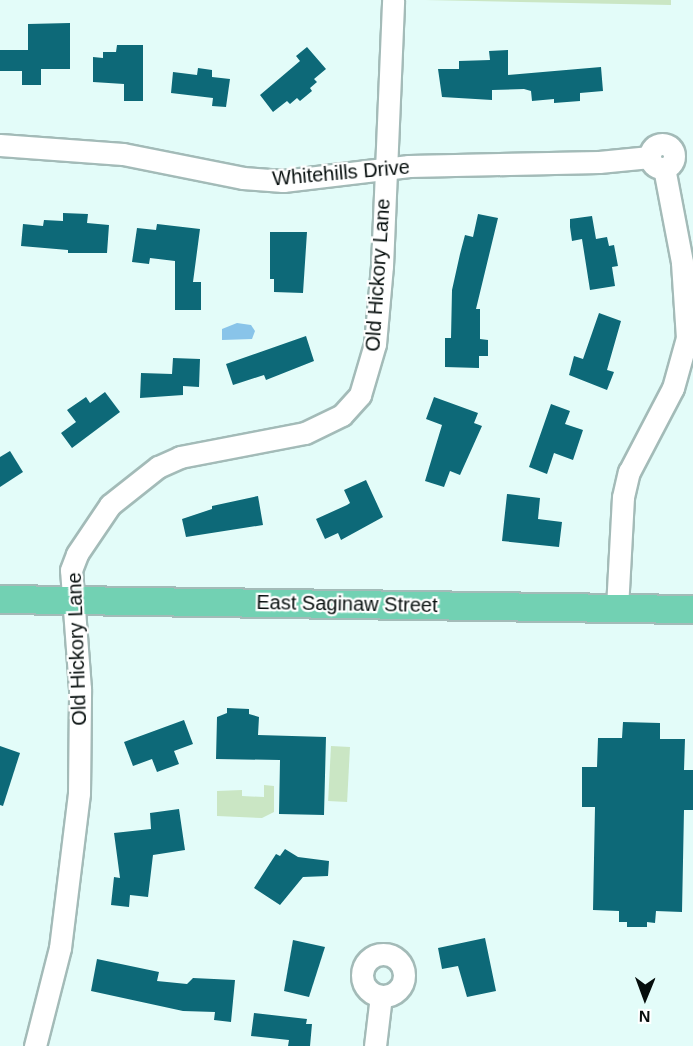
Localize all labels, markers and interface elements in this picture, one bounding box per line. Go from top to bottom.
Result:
street label: Whitehills Drive [271,155,411,191]
street label: Old Hickory Lane [361,198,395,352]
street label: Old Hickory Lane [62,572,92,726]
street label: East Saginaw Street [256,590,438,618]
north arrow [615,968,675,1028]
text: N [639,1008,651,1025]

